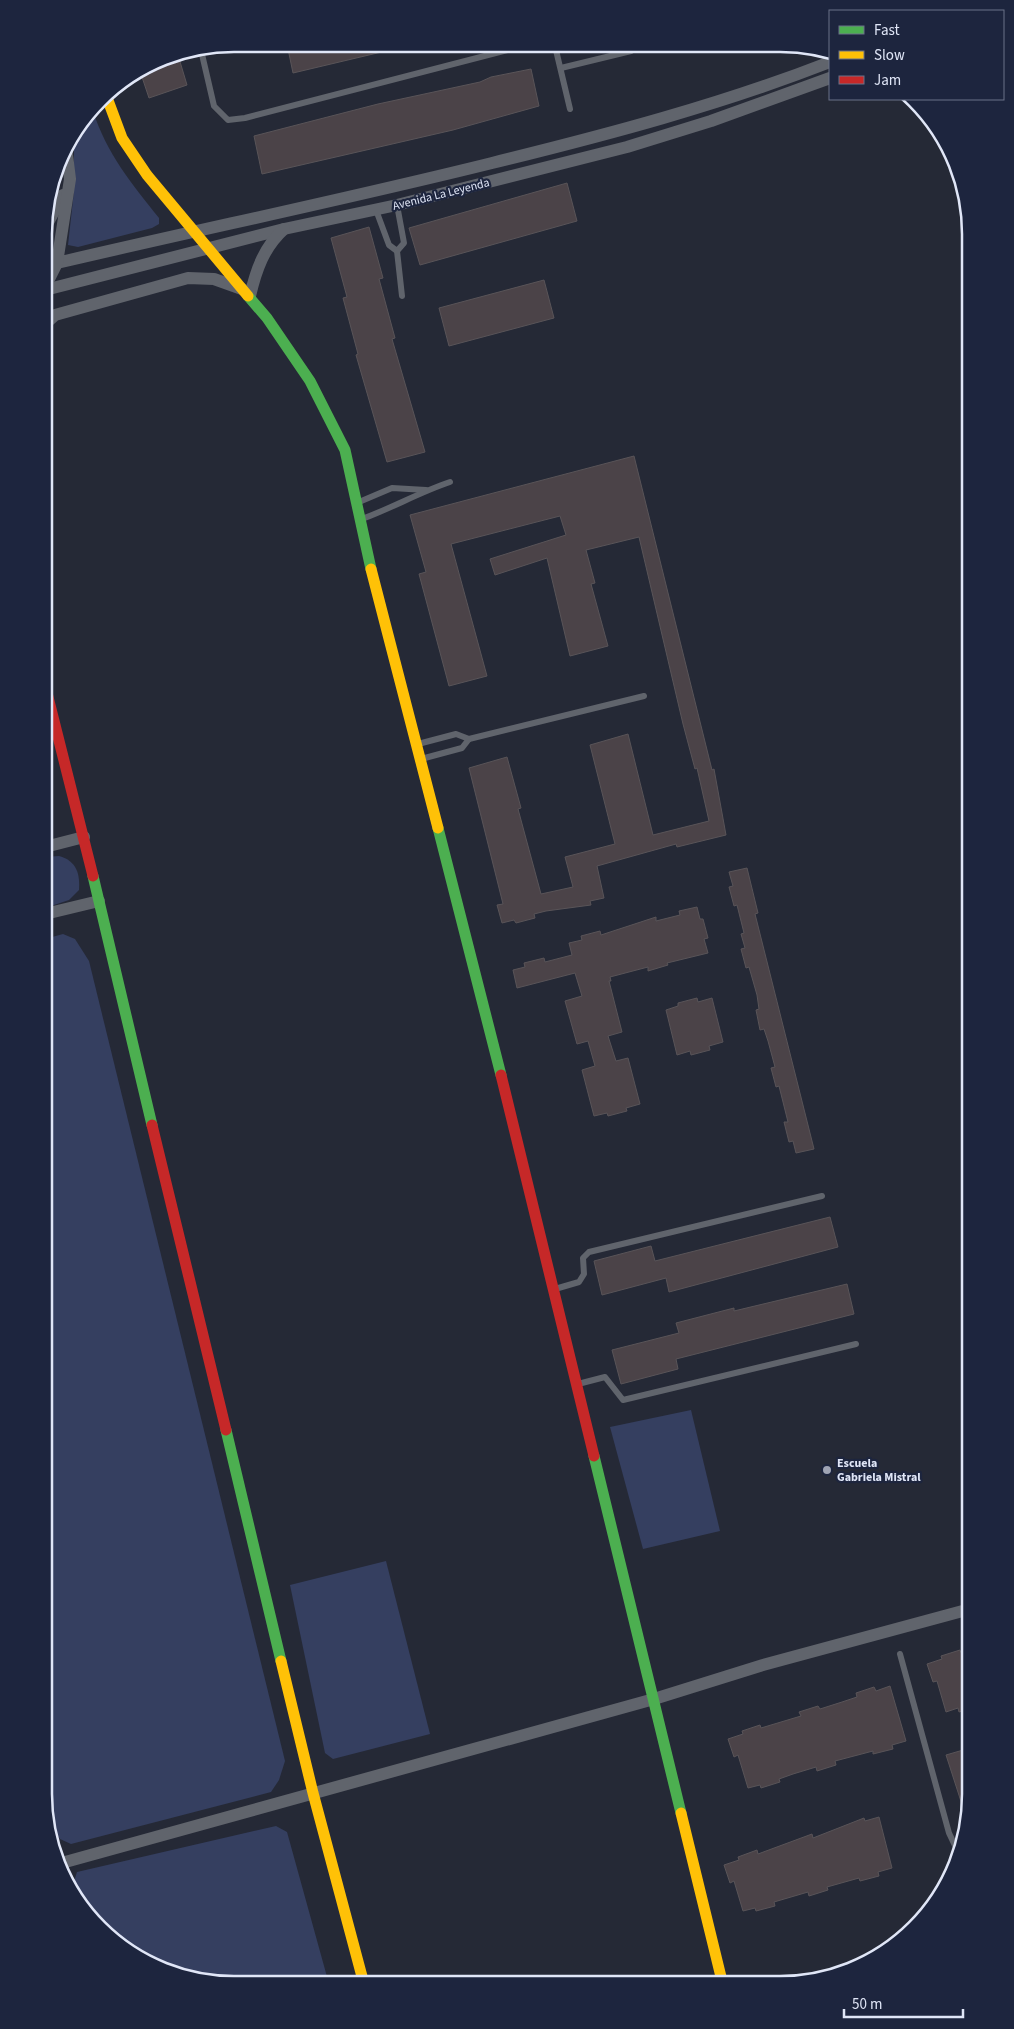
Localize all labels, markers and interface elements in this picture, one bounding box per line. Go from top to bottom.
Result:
legend [829,10,1004,100]
text: Fast [874,20,900,41]
text: Slow [874,45,905,66]
text: Jam [874,70,901,91]
street label: Avenida La Leyenda [391,174,491,215]
place label: Escuela Gabriela Mistral [837,1455,921,1486]
marker: Escuela Gabriela Mistral [821,1464,833,1476]
scale bar [844,1986,963,2018]
text: 50 m [852,1994,882,2015]

